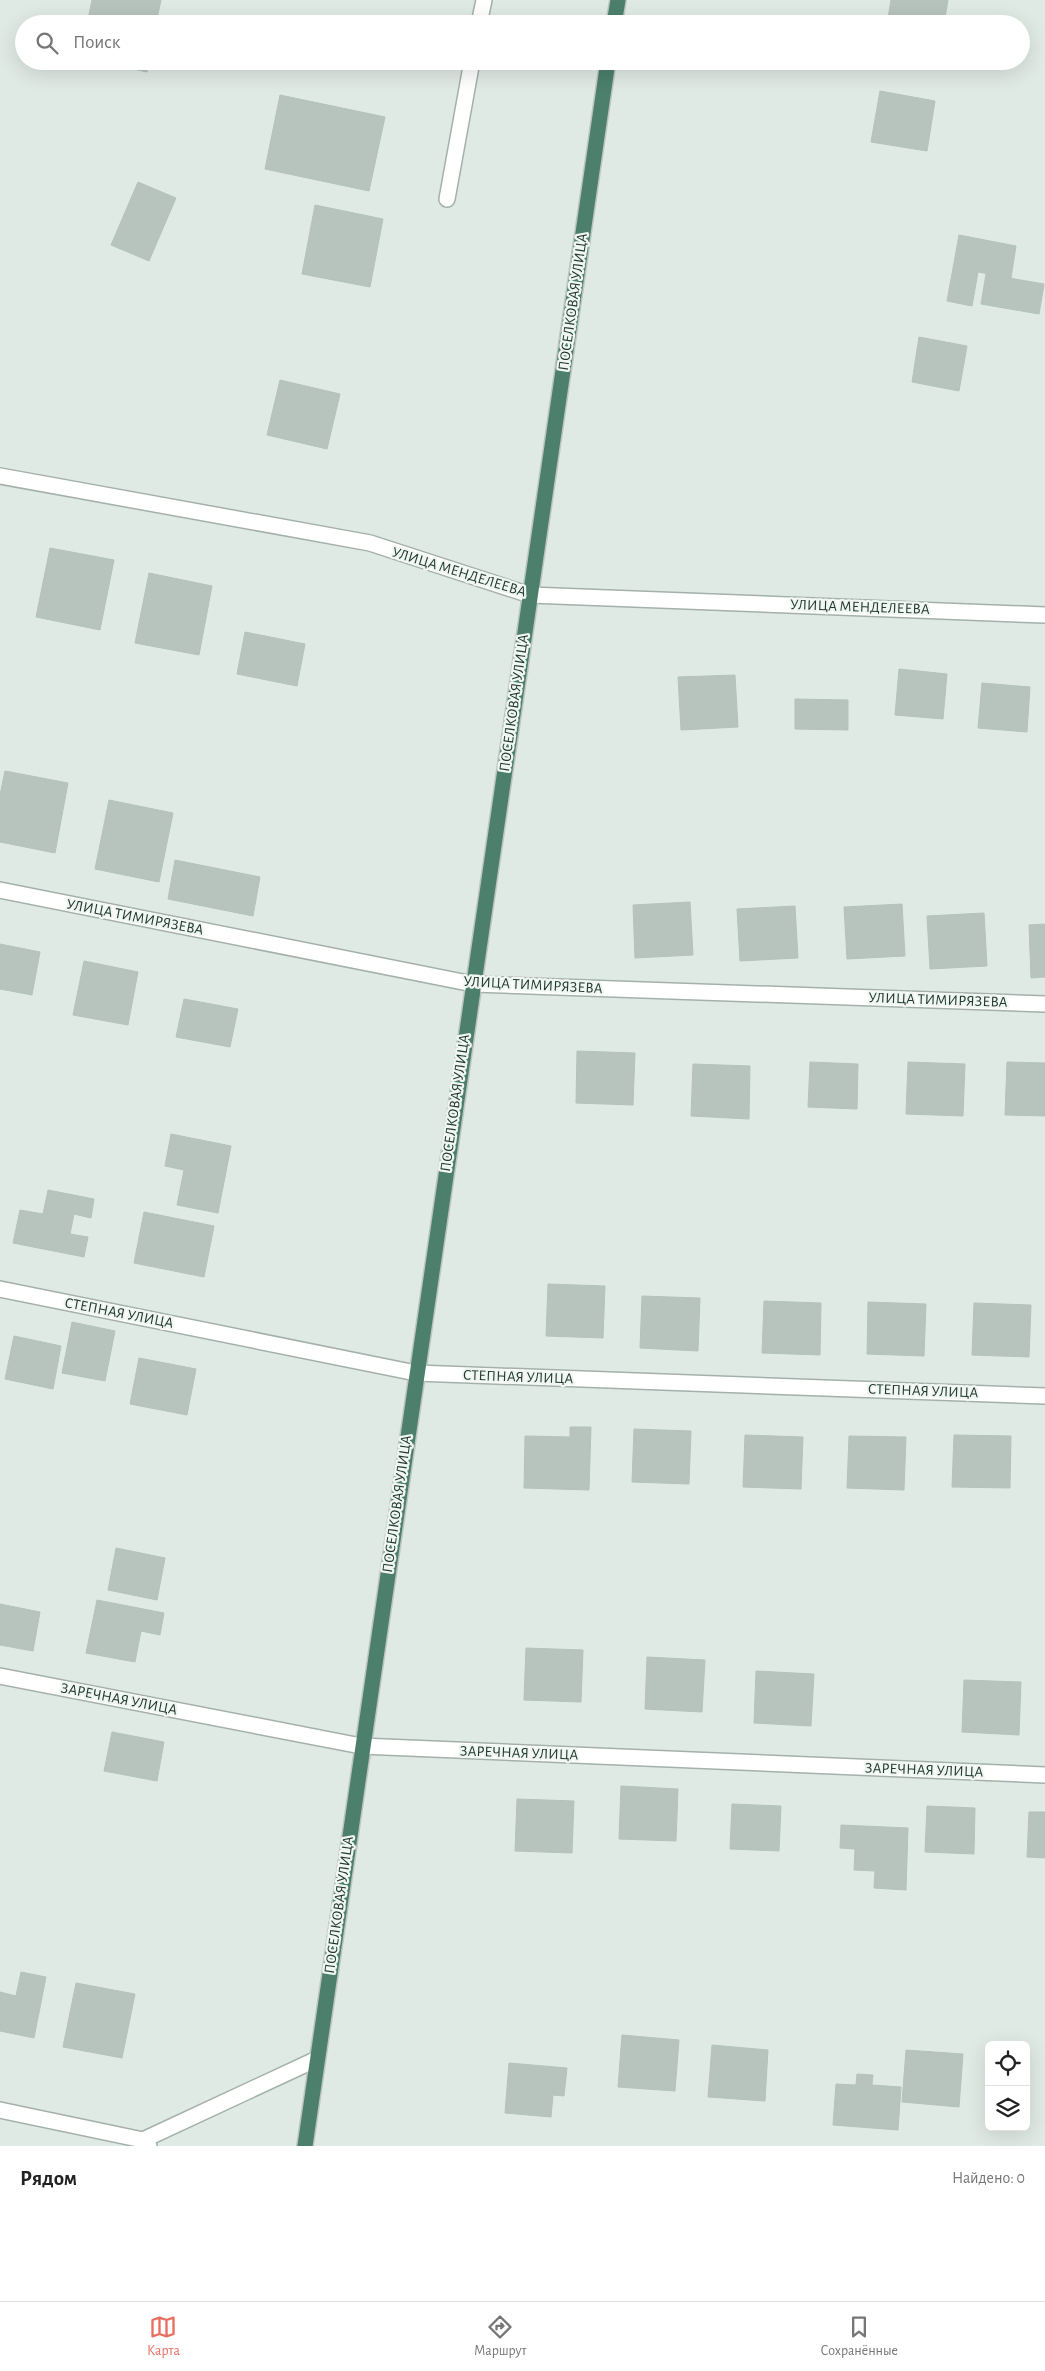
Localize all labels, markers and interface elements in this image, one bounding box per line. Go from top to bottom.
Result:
search box [15,15,1030,70]
icon: search [33,29,61,57]
text: Поиск [73,33,120,52]
street label: ПОСЕЛКОВАЯ УЛИЦА [556,232,590,372]
street label: УЛИЦА МЕНДЕЛЕЕВА [390,544,528,600]
street label: УЛИЦА МЕНДЕЛЕЕВА [790,597,930,617]
street label: ПОСЕЛКОВАЯ УЛИЦА [497,633,531,773]
street label: УЛИЦА ТИМИРЯЗЕВА [65,896,205,938]
street label: УЛИЦА ТИМИРЯЗЕВА [463,974,603,996]
street label: УЛИЦА ТИМИРЯЗЕВА [868,990,1008,1010]
street label: ПОСЕЛКОВАЯ УЛИЦА [438,1033,472,1173]
street label: СТЕПНАЯ УЛИЦА [63,1295,175,1331]
street label: СТЕПНАЯ УЛИЦА [463,1368,574,1386]
street label: СТЕПНАЯ УЛИЦА [868,1382,979,1400]
street label: ПОСЕЛКОВАЯ УЛИЦА [380,1434,414,1574]
street label: ЗАРЕЧНАЯ УЛИЦА [60,1680,179,1718]
street label: ЗАРЕЧНАЯ УЛИЦА [460,1743,579,1763]
street label: ЗАРЕЧНАЯ УЛИЦА [865,1760,984,1780]
street label: ПОСЕЛКОВАЯ УЛИЦА [322,1835,356,1975]
map controls [985,2041,1030,2131]
button: locate [985,2041,1030,2086]
button: layers [985,2086,1030,2131]
text: Рядом [20,2168,77,2189]
text: Найдено: 0 [952,2170,1025,2186]
tab: Карта [147,2313,180,2360]
tab: Маршрут [474,2313,527,2360]
tab: Сохранённые [821,2313,898,2360]

